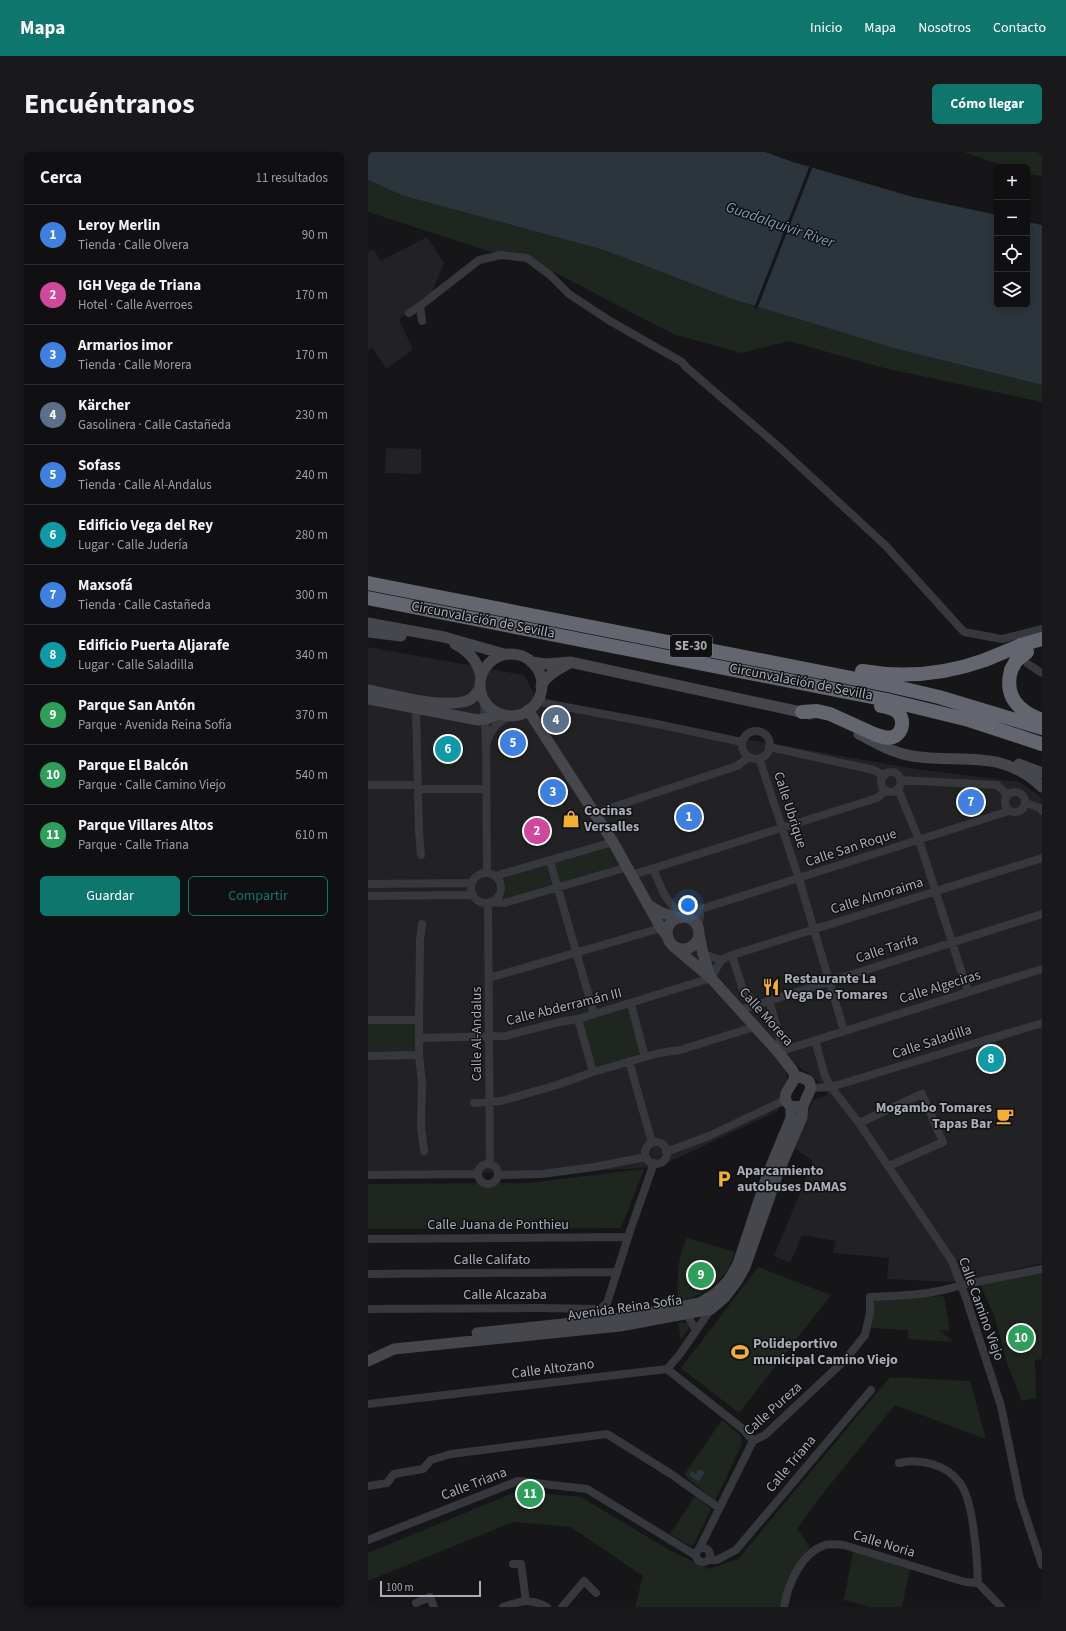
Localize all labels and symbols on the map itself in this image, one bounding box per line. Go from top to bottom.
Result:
water label: Guadalquivir River [723,197,838,254]
street label: Circunvalación de Sevilla [410,596,556,644]
road number: SE-30 [670,635,712,657]
street label: Circunvalación de Sevilla [728,658,874,706]
pin: 4 [543,705,569,735]
pin: 5 [500,728,526,758]
pin: 6 [435,734,461,764]
street label: Calle Ubrique [768,769,812,851]
pin: 3 [540,777,566,807]
pin: 7 [958,787,984,817]
place label: Cocinas Versalles [583,801,639,837]
pin: 1 [676,802,702,832]
shop icon: Cocinas Versalles [561,809,581,829]
pin: 2 [524,816,550,846]
street label: Calle San Roque [803,824,899,872]
street label: Calle Almoraima [828,872,926,920]
your location [678,895,698,915]
street label: Calle Tarifa [853,929,921,969]
street label: Calle Algeciras [897,965,983,1009]
place label: Restaurante La Vega De Tomares [783,969,888,1005]
restaurant icon: Restaurante La Vega De Tomares [761,977,781,997]
street label: Calle Abderramán III [504,983,624,1031]
street label: Calle Morera [734,983,798,1051]
street label: Calle Al-Andalus [467,987,487,1081]
street label: Calle Saladilla [890,1020,974,1064]
pin: 8 [978,1044,1004,1074]
place label: Mogambo Tomares Tapas Bar [876,1098,992,1134]
cafe icon: Mogambo Tomares Tapas Bar [995,1106,1015,1126]
place label: Aparcamiento autobuses DAMAS [736,1161,847,1197]
parking icon: Aparcamiento autobuses DAMAS [714,1169,734,1189]
street label: Calle Juana de Ponthieu [427,1215,569,1235]
street label: Calle Califato [454,1250,530,1270]
street label: Calle Camino Viejo [953,1254,1009,1364]
pin: 9 [688,1260,714,1290]
street label: Calle Alcazaba [463,1285,547,1305]
street label: Avenida Reina Sofía [567,1290,683,1326]
pin: 10 [1008,1323,1034,1353]
place label: Polideportivo municipal Camino Viejo [753,1334,898,1370]
sports icon: Polideportivo municipal Camino Viejo [730,1342,750,1362]
street label: Calle Altozano [511,1354,595,1384]
street label: Calle Pureza [740,1378,806,1440]
street label: Calle Triana [761,1431,821,1497]
street label: Calle Triana [438,1462,510,1506]
pin: 11 [517,1479,543,1509]
street label: Calle Noria [850,1525,918,1563]
scale bar [380,1579,481,1598]

